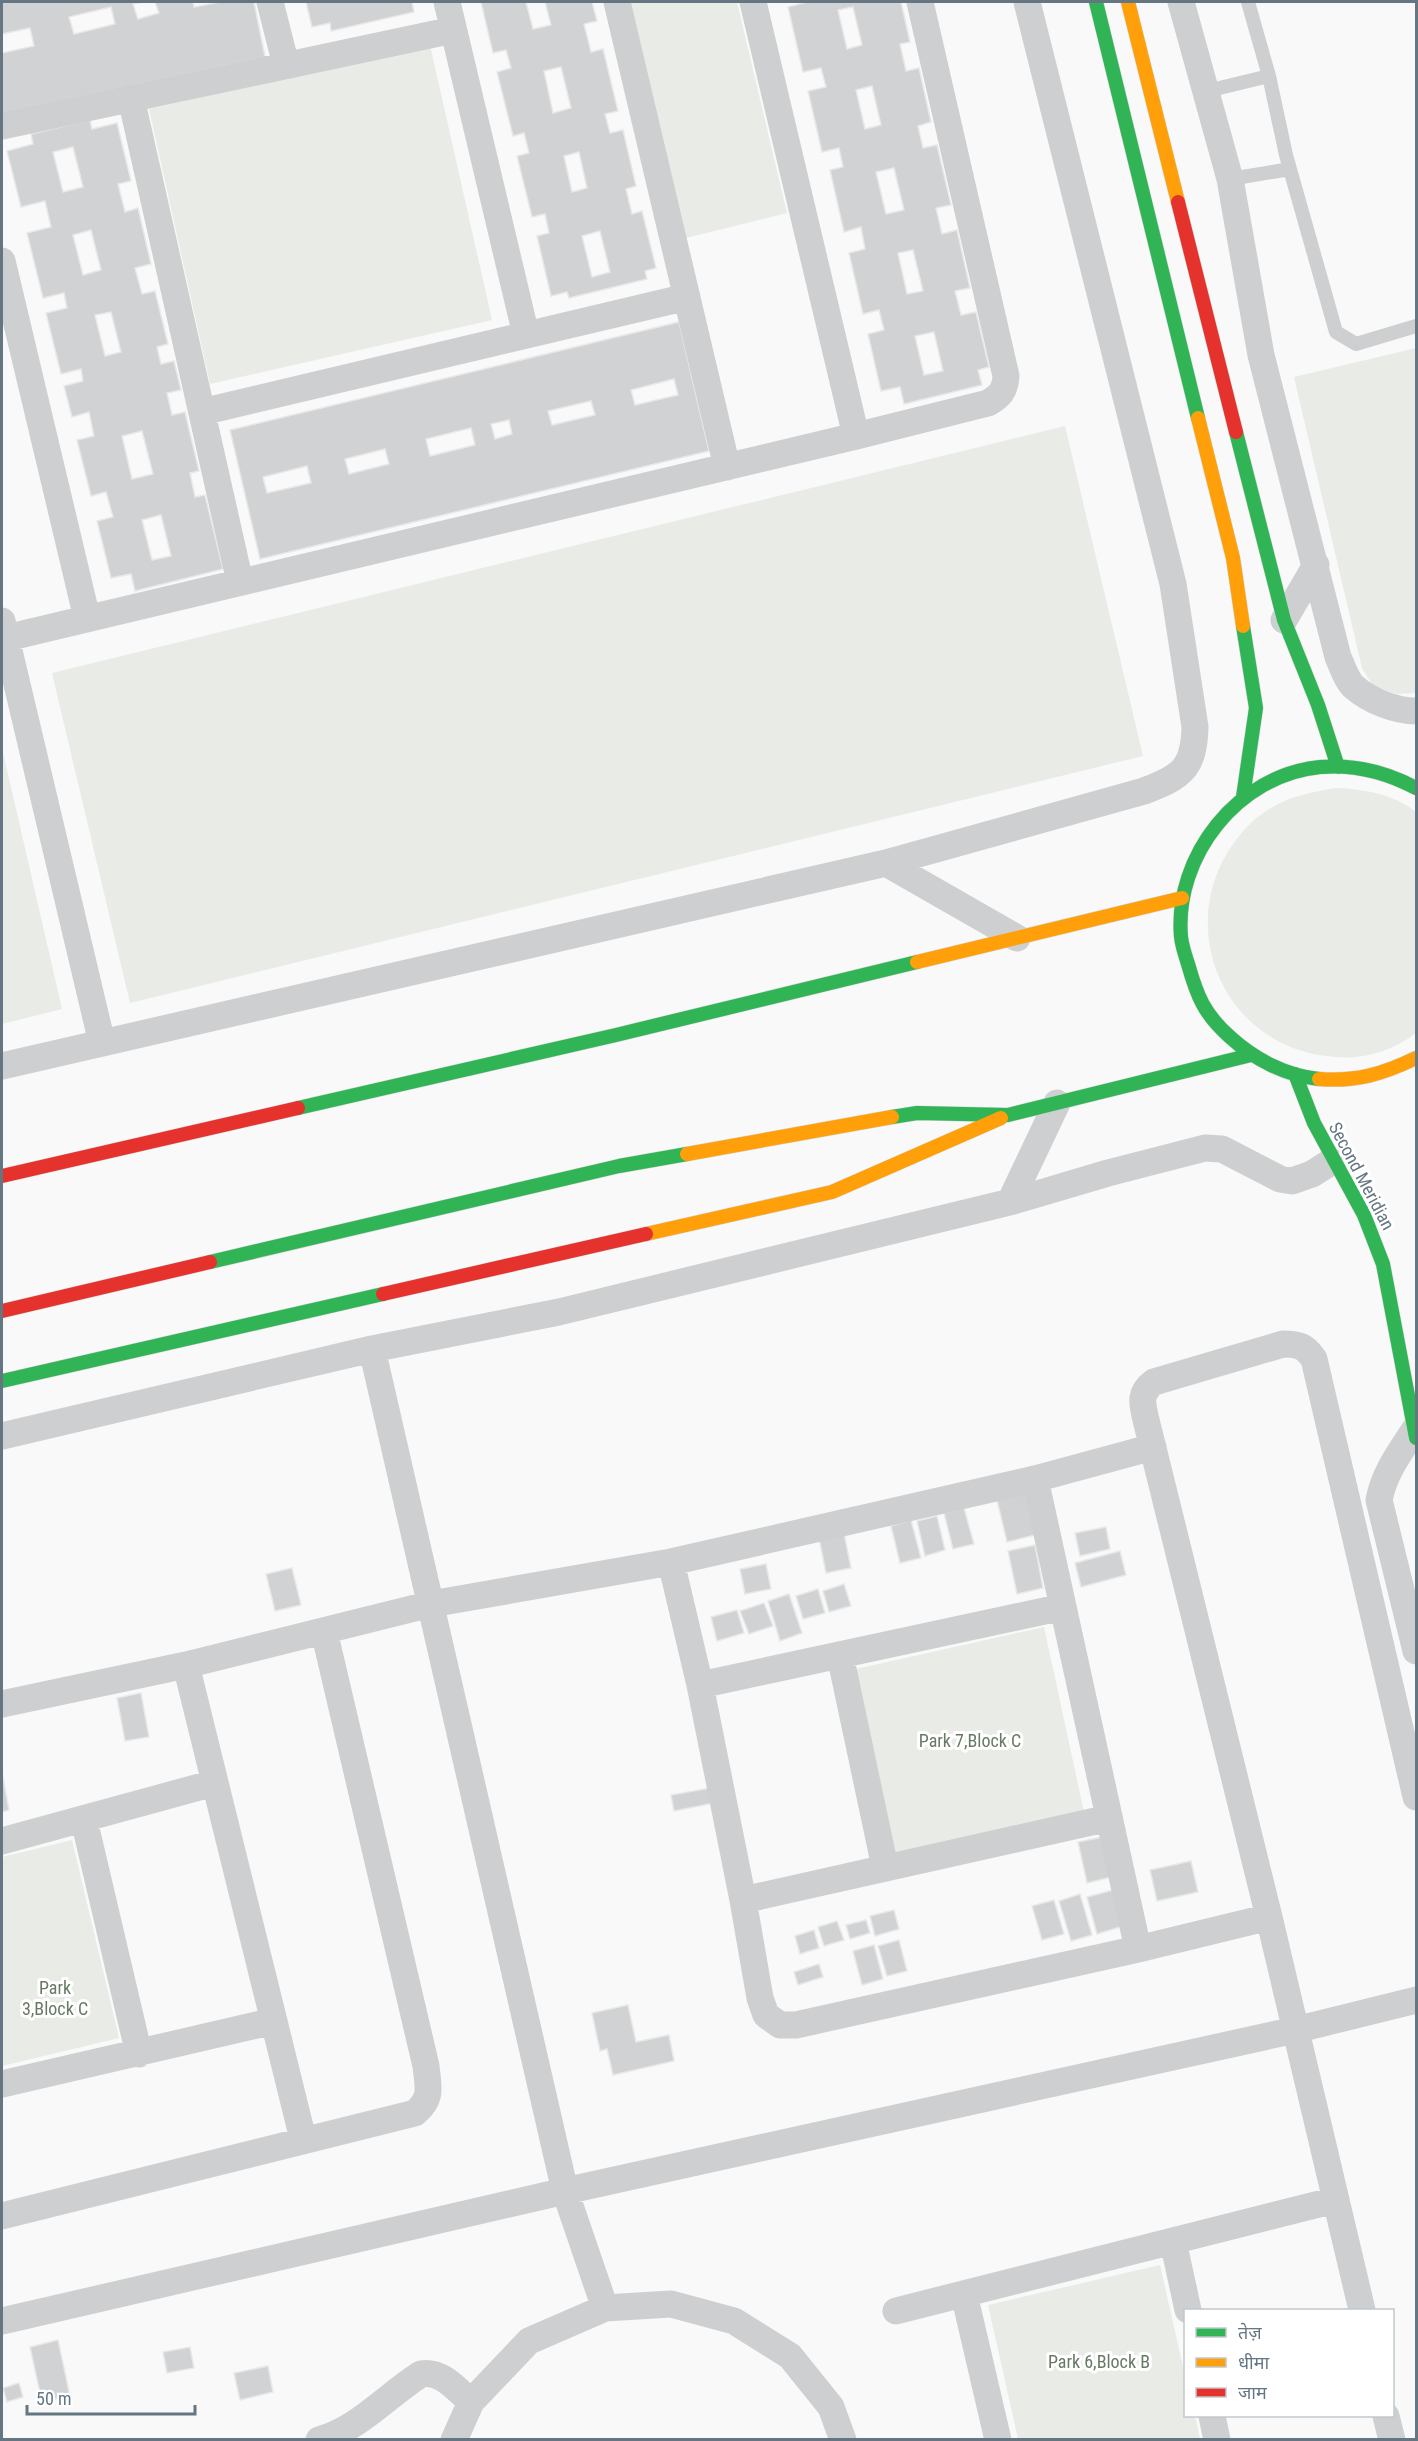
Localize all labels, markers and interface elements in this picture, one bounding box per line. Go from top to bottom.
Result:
street label: Second Meridian [1325,1119,1399,1233]
park label: Park 7,Block C [919,1730,1021,1751]
park label: Park 3,Block C [22,1977,88,2019]
legend [1184,2309,1394,2417]
text: तेज़ [1238,2322,1262,2343]
park label: Park 6,Block B [1048,2351,1150,2372]
text: धीमा [1238,2352,1269,2373]
scale bar [27,2378,195,2416]
text: जाम [1238,2382,1268,2403]
text: 50 m [36,2388,71,2409]

